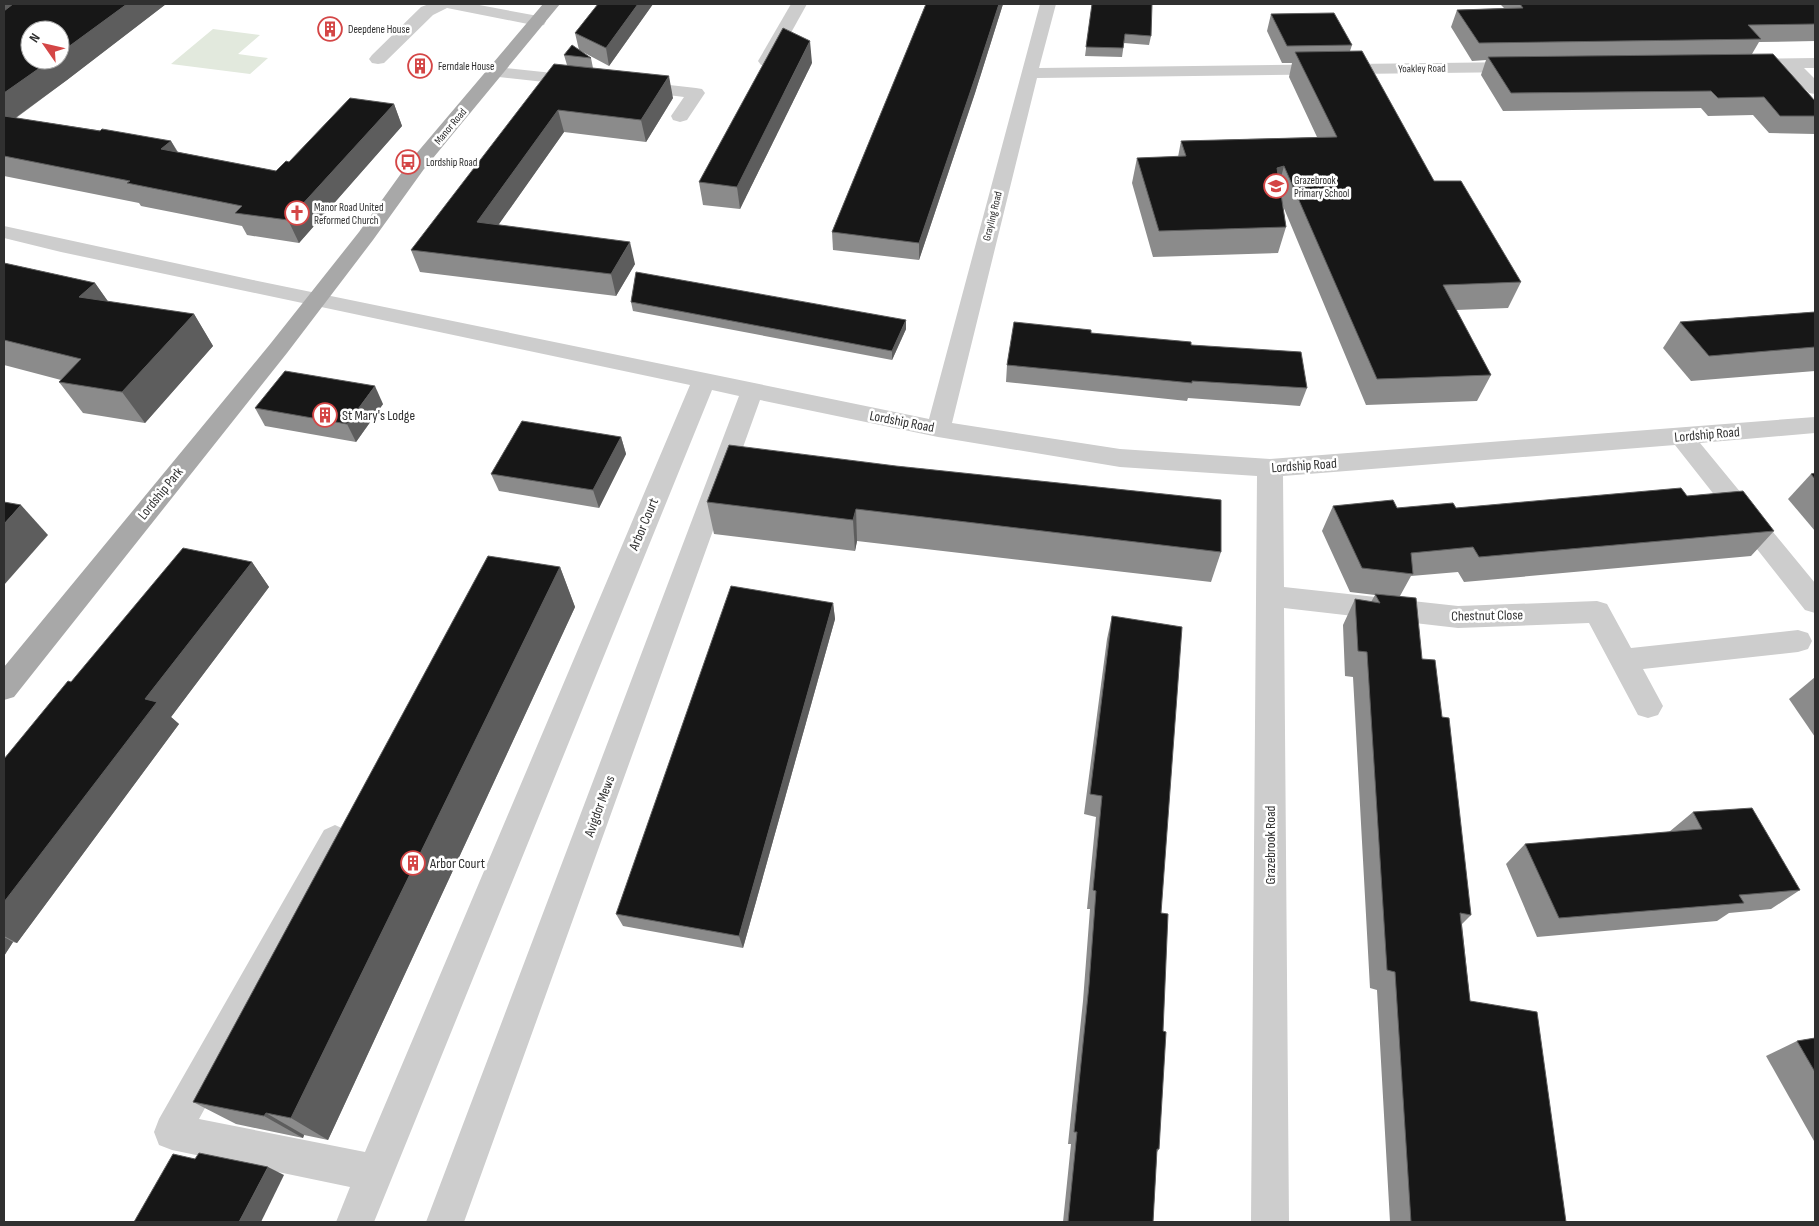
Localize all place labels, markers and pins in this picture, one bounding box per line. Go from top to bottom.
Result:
building icon: Deepdene House [317,16,343,42]
place label: Deepdene House [348,23,410,36]
building icon: Ferndale House [407,53,433,79]
place label: Ferndale House [438,60,494,73]
bus stop icon: Lordship Road [395,149,421,175]
place label: Lordship Road [426,156,478,169]
school or university icon: Grazebrook Primary School [1263,173,1289,199]
place label: Grazebrook Primary School [1294,174,1349,200]
church icon: Manor Road United Reformed Church [284,200,310,226]
place label: Manor Road United Reformed Church [314,201,384,227]
building icon: St Mary's Lodge [312,402,338,428]
place label: St Mary's Lodge [342,407,415,424]
building icon: Arbor Court [400,850,426,876]
place label: Arbor Court [429,855,485,872]

